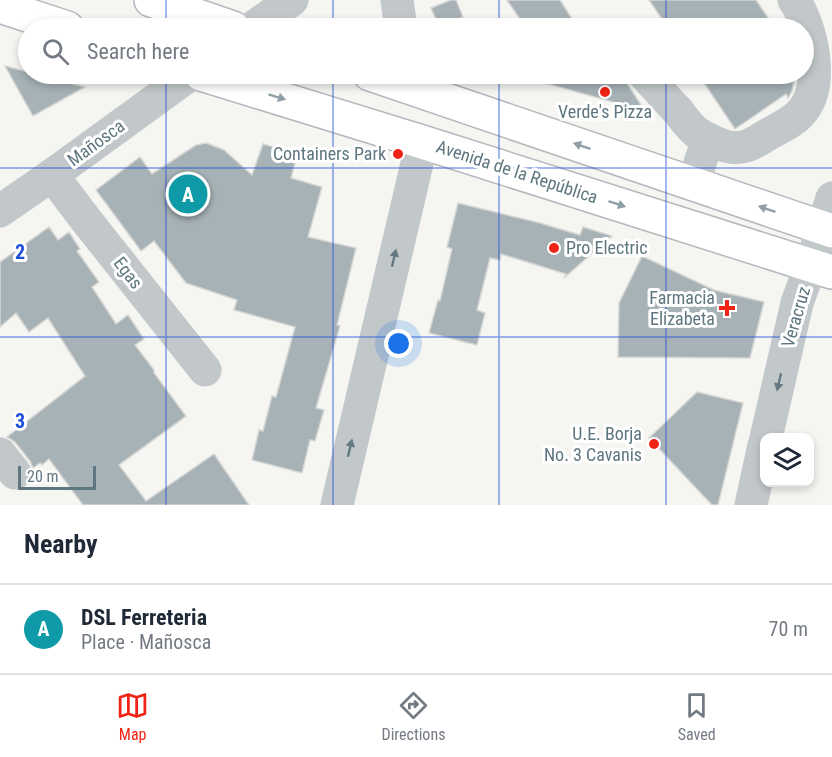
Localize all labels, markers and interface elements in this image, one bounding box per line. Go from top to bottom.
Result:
search box [18,18,814,84]
icon: search [39,35,72,68]
text: Search here [87,39,189,64]
marker: Verde's Pizza [598,85,612,99]
one-way arrow [268,93,286,102]
place label: Verde's Pizza [558,101,652,122]
street label: Mañosca [63,115,128,170]
street label: Avenida de la República [434,135,601,208]
one-way arrow [573,140,591,150]
place label: Containers Park [273,143,386,164]
marker: Containers Park [391,147,405,161]
pin: A [168,172,207,216]
one-way arrow [608,200,626,209]
one-way arrow [758,204,776,213]
place label: Pro Electric [566,237,648,258]
text: 2 [15,240,25,264]
marker: Pro Electric [547,241,561,255]
one-way arrow [390,249,400,267]
street label: Egas [109,253,147,293]
street label: Veracruz [777,284,814,350]
place label: Farmacia Elizabeta [649,287,715,329]
marker: Farmacia Elizabeta [720,301,734,315]
your location [384,329,413,358]
one-way arrow [774,373,783,392]
text: 3 [15,409,25,433]
place label: U.E. Borja No. 3 Cavanis [544,423,642,465]
map controls [760,433,814,487]
button: layers [760,433,814,487]
marker: U.E. Borja No. 3 Cavanis [647,437,661,451]
one-way arrow [346,439,356,457]
scale bar [18,463,96,490]
text: 20 m [27,467,59,486]
text: Nearby [24,529,98,559]
text: DSL Ferreteria [81,605,207,630]
text: A [38,617,49,641]
text: 70 m [769,617,808,641]
text: Place · Mañosca [81,630,211,654]
tab: Map [116,689,149,744]
tab: Directions [382,689,445,744]
tab: Saved [678,689,716,744]

